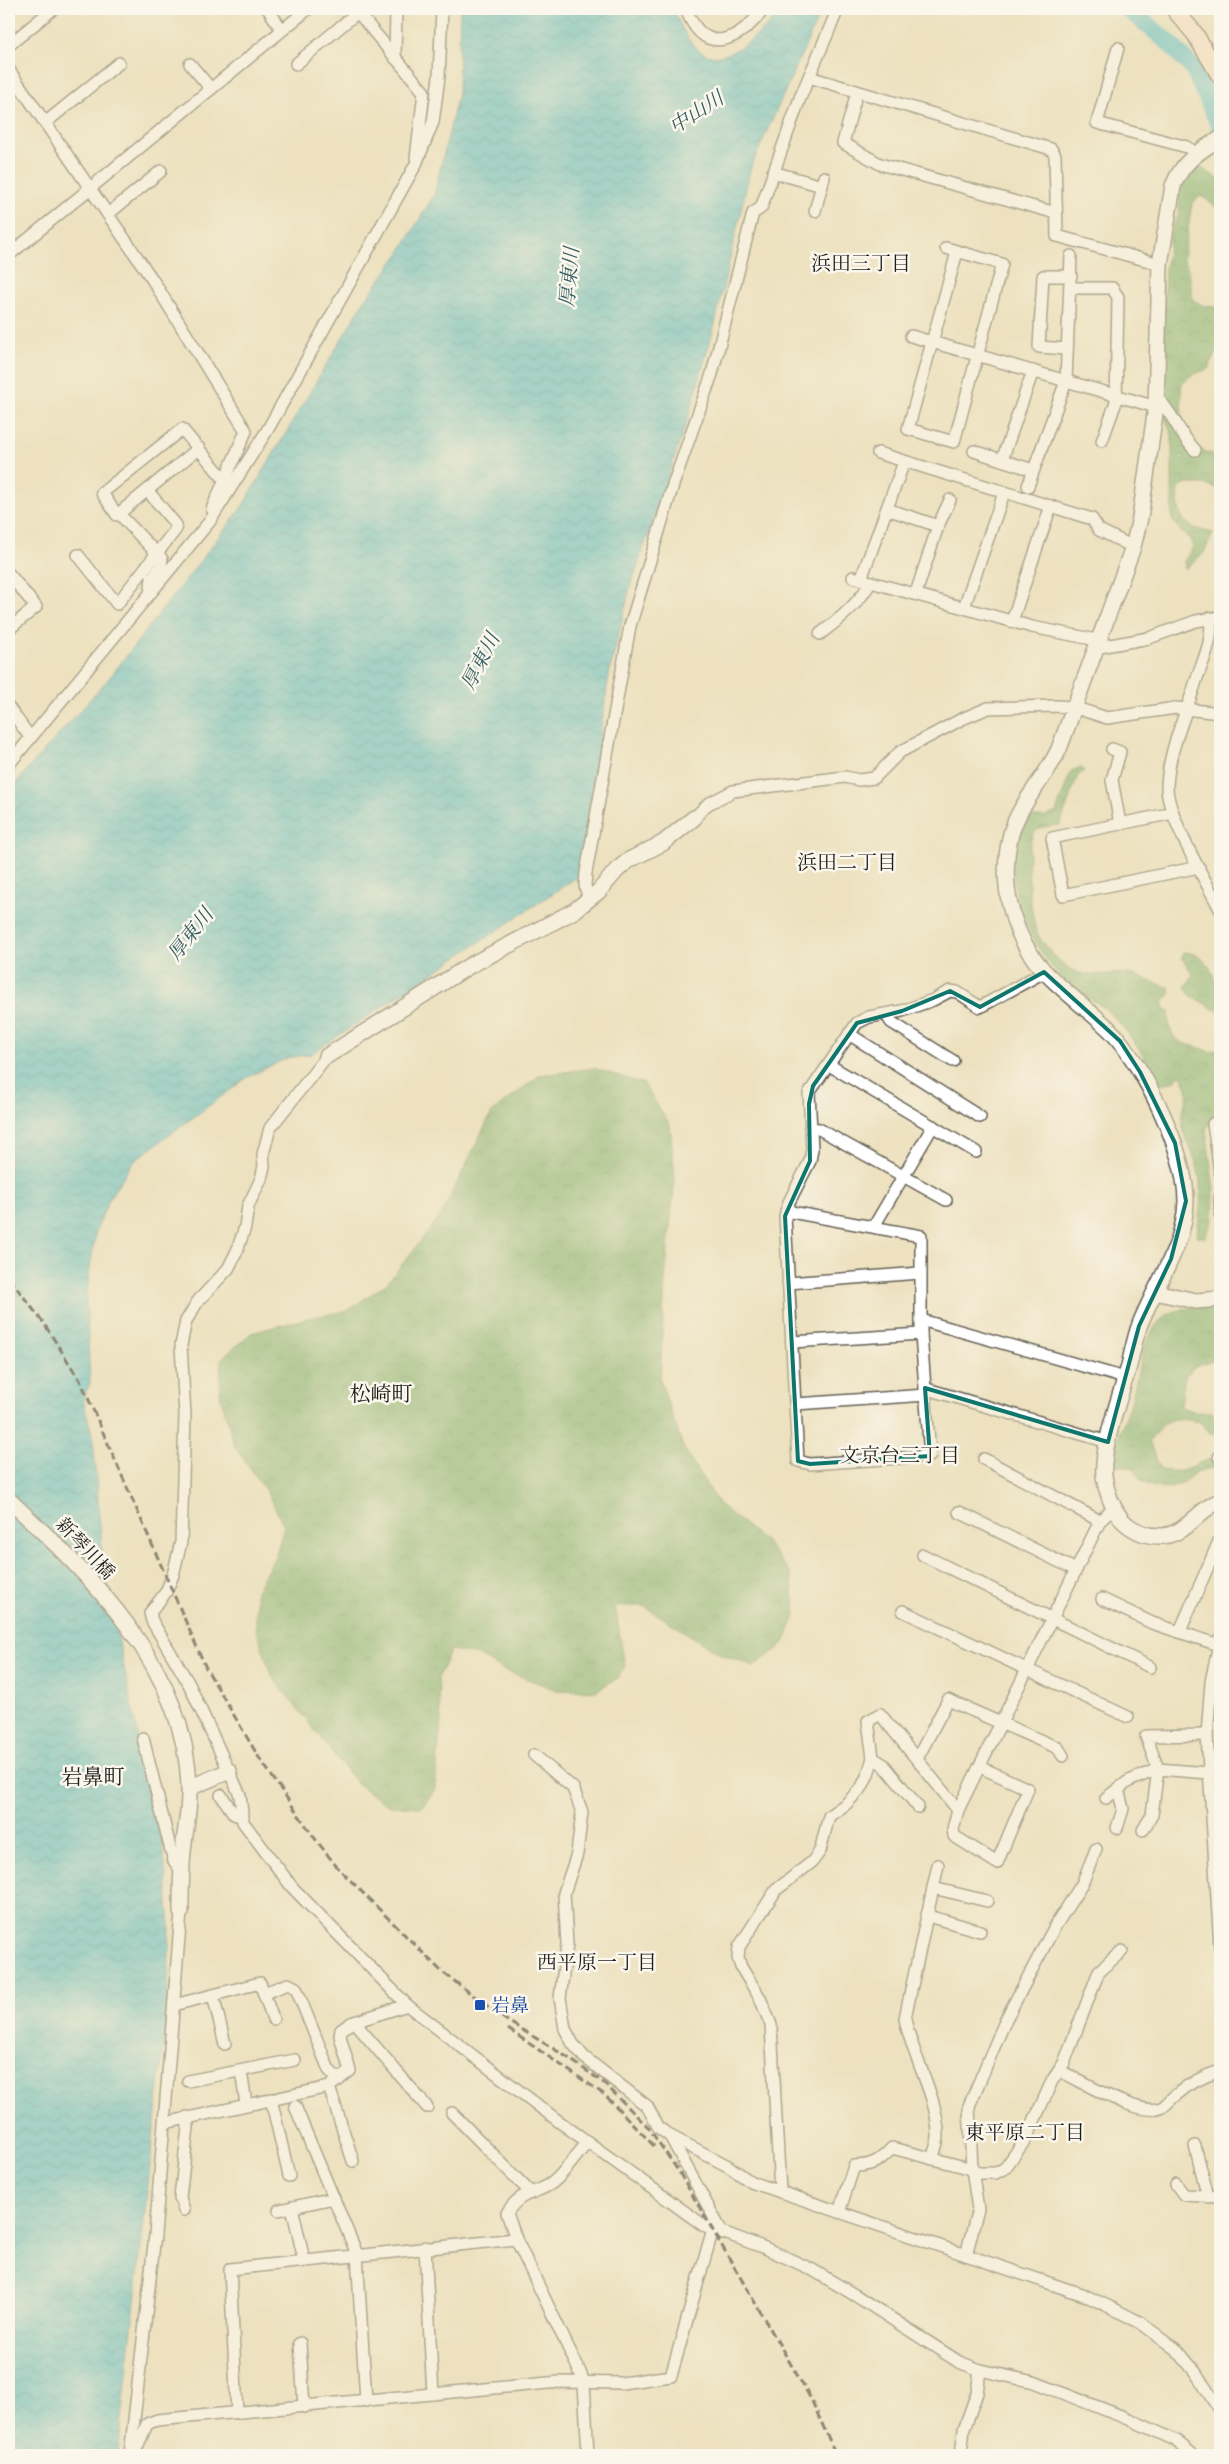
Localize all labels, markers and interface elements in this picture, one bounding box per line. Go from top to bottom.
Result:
water label: 中山川 [663,82,730,140]
water label: 厚東川 [551,244,586,308]
district label: 浜田三丁目 [811,248,911,277]
water label: 厚東川 [453,626,507,694]
district label: 浜田二丁目 [797,847,897,876]
water label: 厚東川 [160,900,221,966]
district label: 松崎町 [350,1378,413,1409]
district label: 文京台三丁目 [840,1440,960,1469]
street label: 新琴川橋 [50,1511,122,1585]
district label: 岩鼻町 [62,1761,125,1792]
district label: 西平原一丁目 [537,1947,657,1976]
place label: 岩鼻 [491,1991,529,2019]
marker: 岩鼻 [473,1998,487,2012]
district label: 東平原二丁目 [965,2117,1085,2146]

